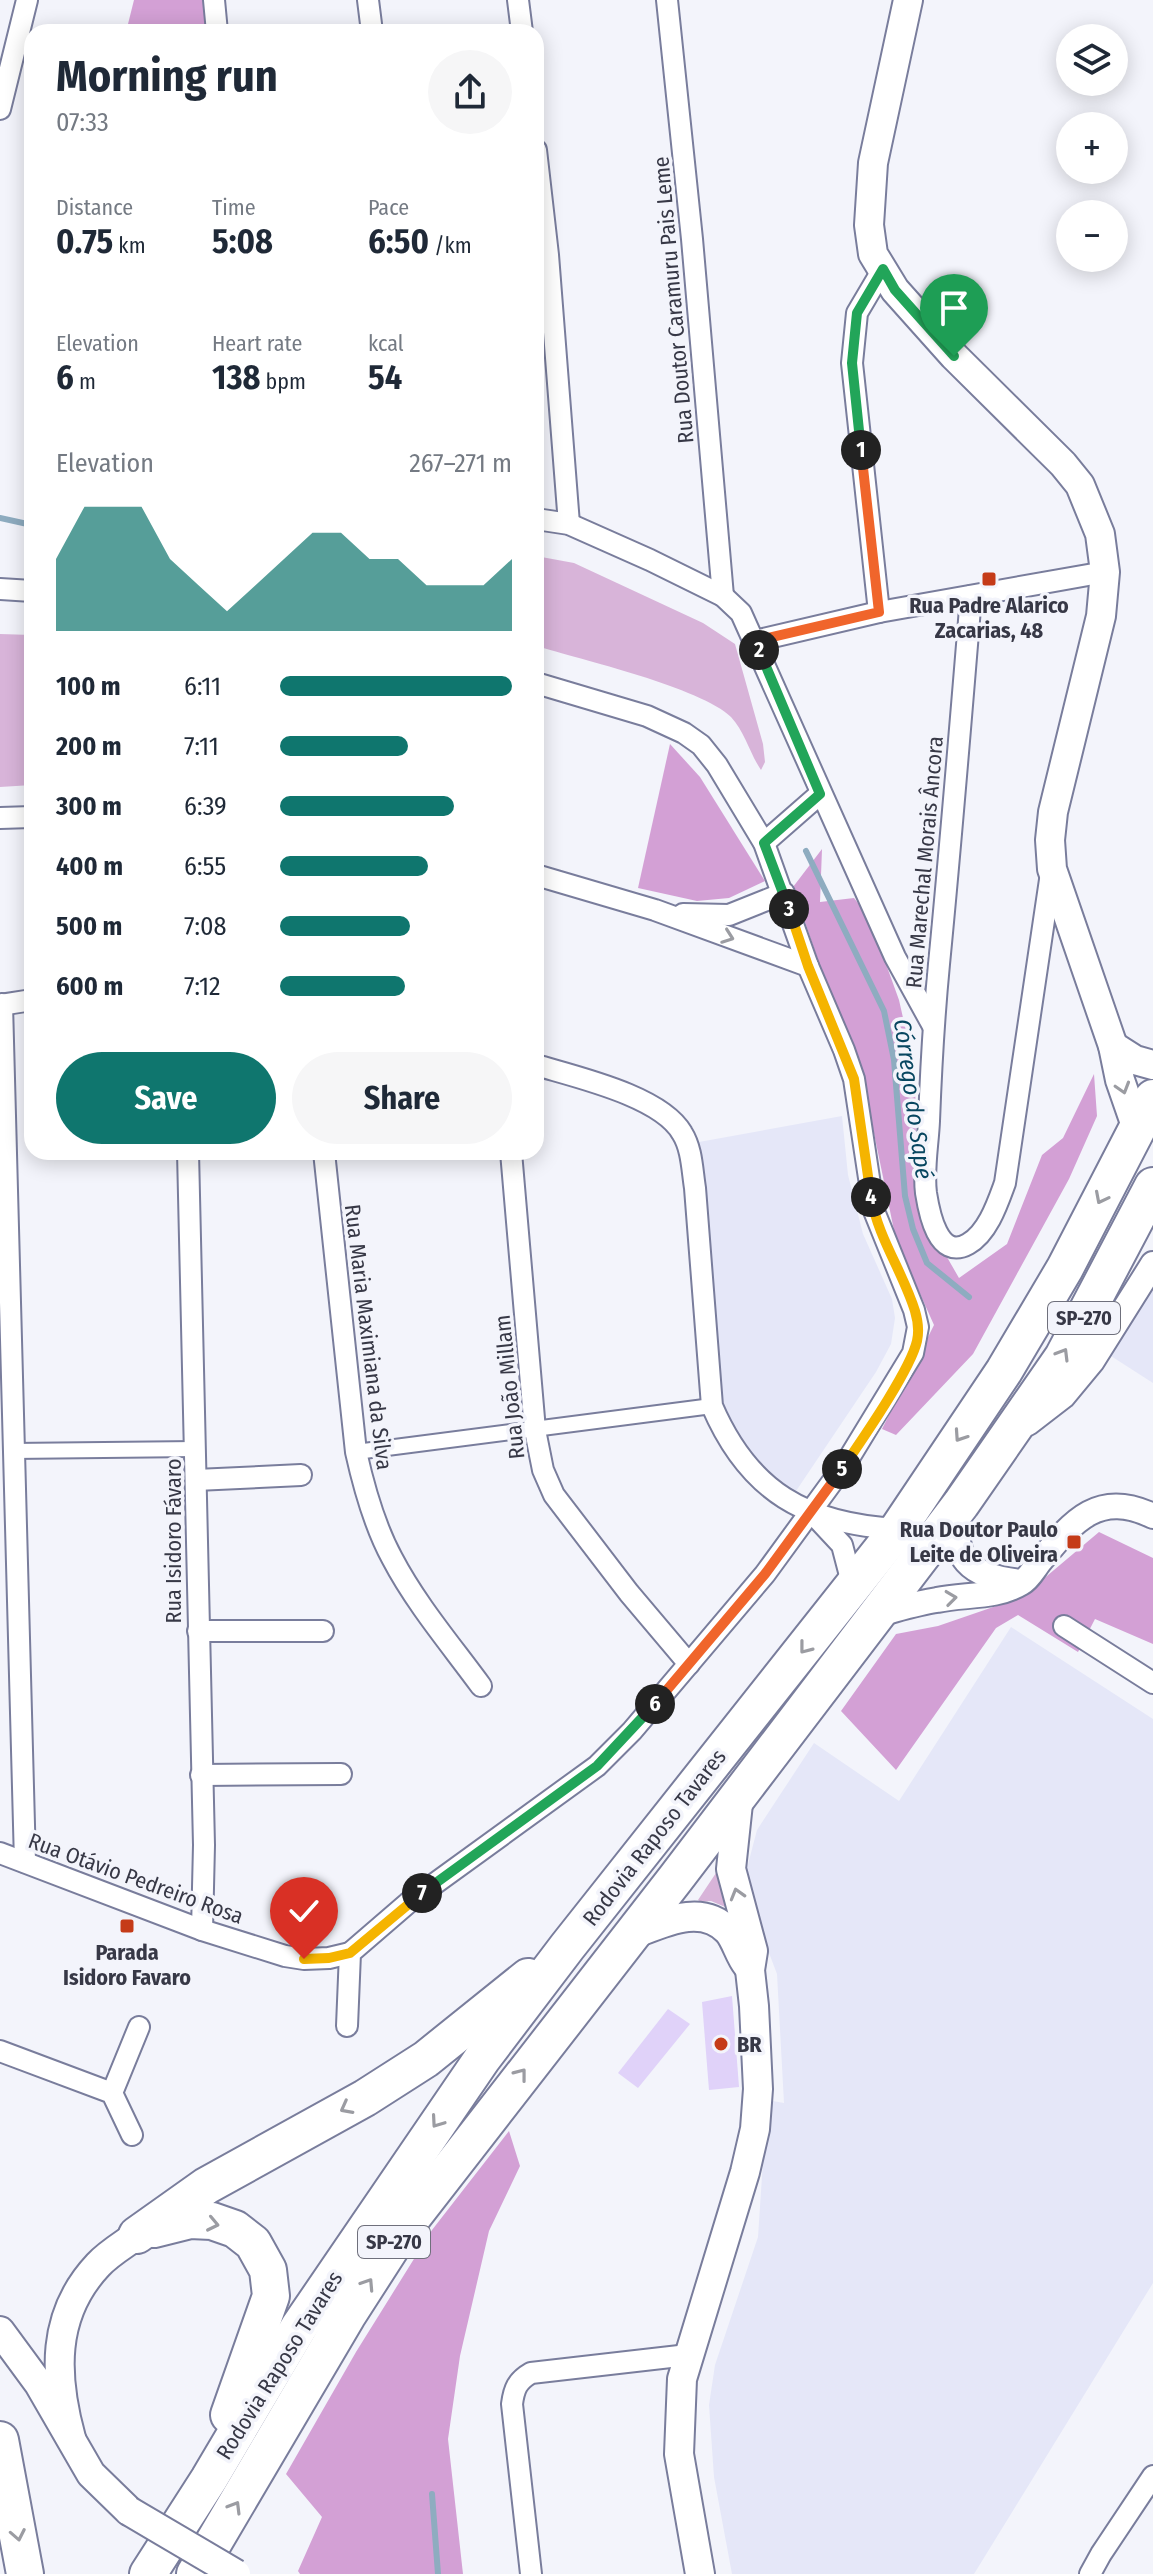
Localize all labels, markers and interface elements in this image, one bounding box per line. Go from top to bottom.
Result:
map controls [1056,24,1128,272]
button: layers [1056,24,1128,96]
text: Morning run [56,50,278,103]
button: share [428,50,512,134]
text: 07:33 [56,107,109,138]
button: + [1056,112,1128,184]
street label: Rua Doutor Caramuru Pais Leme [647,155,699,445]
text: Distance [56,194,133,221]
text: Time [212,194,256,221]
text: Pace [368,194,409,221]
button: − [1056,200,1128,272]
text: 0.75 [56,221,113,262]
text: 5:08 [212,221,273,262]
text: 6:50 [368,221,429,262]
text: km [113,232,146,259]
text: /km [429,232,472,259]
pin [920,274,988,356]
icon: arrive [932,286,976,330]
text: Elevation [56,330,139,357]
text: Heart rate [212,330,302,357]
text: kcal [368,330,404,357]
text: 6 [56,357,74,398]
text: 138 [212,357,260,398]
text: 54 [368,357,402,398]
text: m [74,368,96,395]
text: bpm [260,368,306,395]
pin: 1 [841,430,881,470]
text: 1 [856,436,866,463]
text: Elevation [56,448,154,479]
text: 267–271 m [409,448,512,479]
marker: Rua Padre Alarico Zacarias, 48 [980,570,998,588]
place label: Rua Padre Alarico Zacarias, 48 [909,592,1069,644]
pin: 2 [739,630,779,670]
text: 2 [754,636,764,663]
text: 100 m [56,671,121,702]
text: 6:11 [184,671,221,702]
text: 200 m [56,731,122,762]
text: 7:11 [184,731,219,762]
street label: Rua Marechal Morais Âncora [900,735,949,989]
text: 300 m [56,791,122,822]
text: 6:39 [184,791,227,822]
text: 400 m [56,851,123,882]
text: 6:55 [184,851,226,882]
pin: 3 [769,889,809,929]
text: 3 [784,895,794,922]
text: 500 m [56,911,122,942]
text: 7:08 [184,911,227,942]
one-way arrow [720,927,734,944]
text: 600 m [56,971,123,1002]
text: 7:12 [184,971,221,1002]
water label: Córrego do Sapé [888,1017,938,1181]
button: Save [56,1052,276,1144]
button: Share [292,1052,512,1144]
one-way arrow [1114,1080,1130,1094]
pin: 4 [851,1177,891,1217]
text: 4 [865,1183,877,1210]
one-way arrow [1096,1190,1111,1205]
street label: Rua Maria Maximiana da Silva [339,1203,398,1471]
road number: SP-270 [1048,1302,1120,1334]
street label: Rua João Millam [489,1314,530,1460]
one-way arrow [1054,1348,1069,1363]
one-way arrow [955,1427,970,1442]
pin: 5 [822,1449,862,1489]
text: 5 [837,1455,847,1482]
street label: Rua Isidoro Fávaro [160,1459,187,1623]
place label: Rua Doutor Paulo Leite de Oliveira [900,1516,1058,1568]
marker: Rua Doutor Paulo Leite de Oliveira [1065,1533,1083,1551]
one-way arrow [944,1590,957,1607]
one-way arrow [800,1639,814,1654]
pin: 6 [635,1684,675,1724]
text: 6 [649,1690,661,1717]
street label: Rodovia Raposo Tavares [577,1744,732,1931]
street label: Rua Otávio Pedreiro Rosa [25,1827,247,1930]
pin: 7 [402,1873,442,1913]
pin [270,1877,338,1959]
text: 7 [417,1879,427,1906]
one-way arrow [730,1888,747,1902]
icon: check [282,1889,326,1933]
marker: Parada Isidoro Favaro [118,1917,136,1935]
place label: Parada Isidoro Favaro [63,1939,191,1991]
place label: BR [737,2031,762,2058]
marker: BR [712,2035,730,2053]
one-way arrow [512,2068,526,2083]
one-way arrow [340,2099,354,2114]
one-way arrow [432,2114,447,2128]
one-way arrow [206,2214,219,2231]
road number: SP-270 [358,2226,430,2258]
street label: Rodovia Raposo Tavares [211,2266,348,2464]
one-way arrow [358,2278,373,2293]
one-way arrow [225,2501,241,2516]
one-way arrow [8,2528,25,2541]

